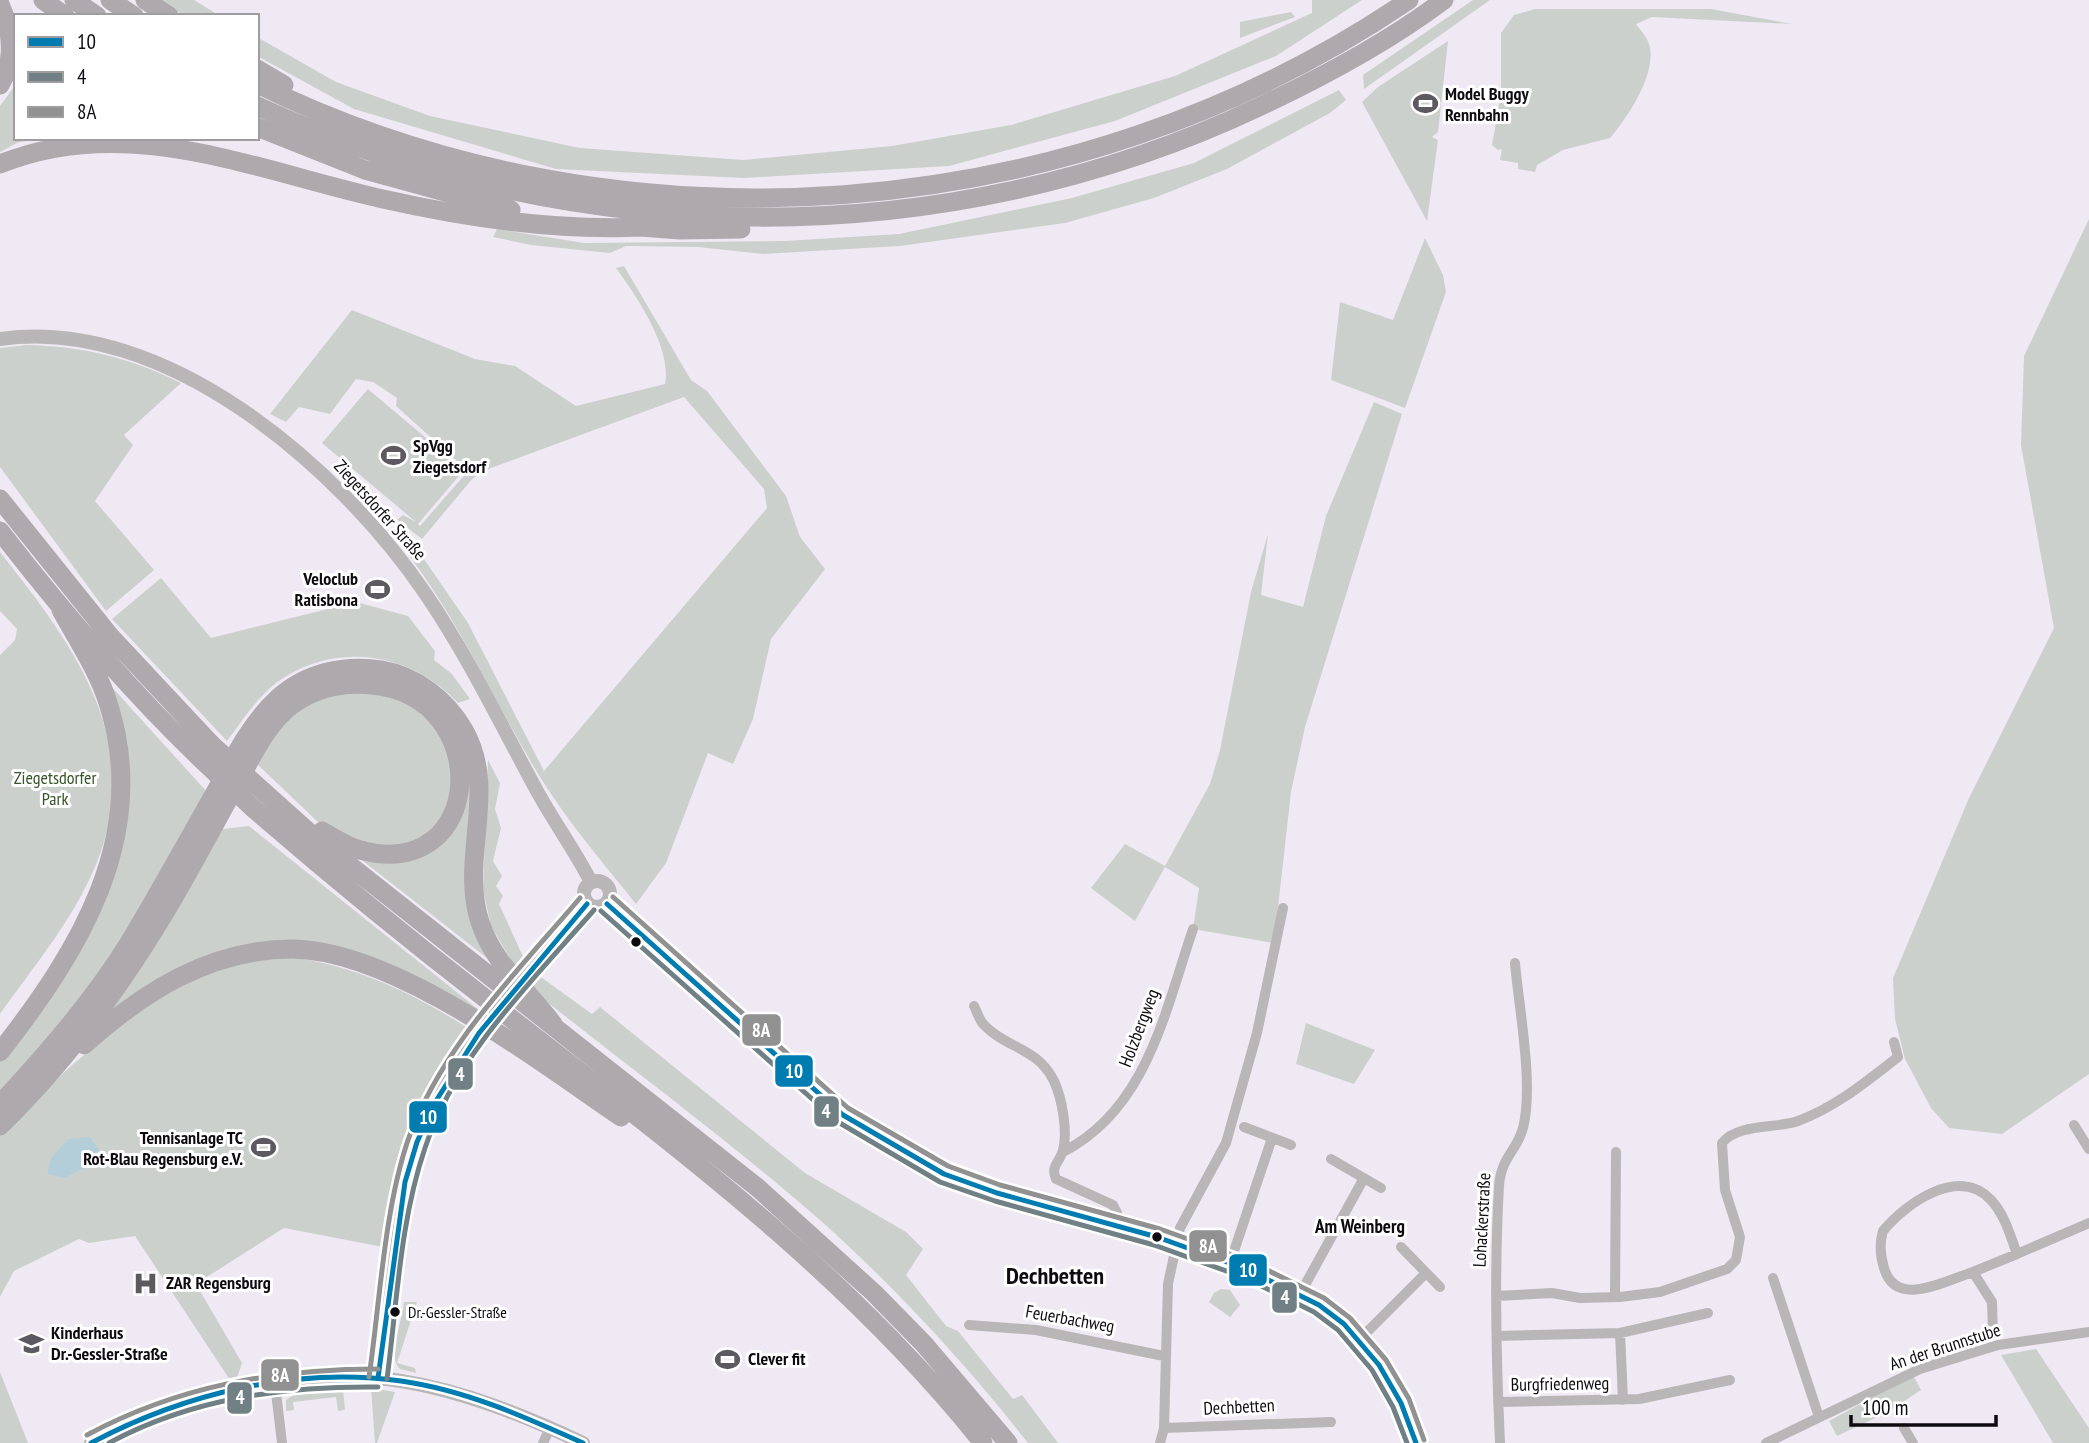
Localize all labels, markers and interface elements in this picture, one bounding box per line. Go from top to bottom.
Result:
legend [14,14,259,140]
text: 10 [77,28,96,55]
text: 4 [77,63,87,90]
place label: Model Buggy Rennbahn [1445,82,1530,126]
sports icon: Model Buggy Rennbahn [1411,90,1439,118]
text: 8A [77,98,96,125]
place label: SpVgg Ziegetsdorf [413,434,487,478]
sports icon: SpVgg Ziegetsdorf [379,442,407,470]
street label: Ziegetsdorfer Straße [329,455,432,565]
place label: Veloclub Ratisbona [294,567,358,611]
sports icon: Veloclub Ratisbona [364,575,392,603]
park label: Ziegetsdorfer Park [14,766,96,810]
unlabelled marker [629,935,643,949]
street label: Holzbergweg [1113,986,1164,1070]
line badge: 8A [741,1013,782,1047]
text: 8A [752,1018,771,1042]
line badge: 10 [774,1054,814,1088]
line badge: 4 [447,1057,474,1091]
text: 10 [785,1059,803,1083]
text: 4 [455,1062,465,1086]
line badge: 4 [813,1095,840,1128]
text: 4 [821,1099,831,1123]
line badge: 10 [408,1100,448,1134]
text: 10 [419,1105,437,1129]
place label: Tennisanlage TC Rot-Blau Regensburg e.V. [83,1126,243,1170]
sports icon: Tennisanlage TC Rot-Blau Regensburg e.V. [249,1134,277,1162]
street label: Lohackerstraße [1468,1172,1495,1268]
district label: Am Weinberg [1314,1214,1405,1238]
line badge: 8A [1188,1229,1228,1263]
unlabelled marker [1150,1230,1164,1244]
text: 8A [1199,1234,1218,1258]
line badge: 10 [1228,1253,1268,1287]
text: 10 [1239,1258,1257,1282]
district label: Dechbetten [1006,1260,1104,1291]
hospital icon: ZAR Regensburg [132,1269,160,1297]
place label: ZAR Regensburg [166,1271,271,1294]
line badge: 4 [1271,1281,1298,1314]
text: 4 [1280,1285,1290,1309]
street label: Feuerbachweg [1024,1299,1116,1338]
place label: Dr.-Gessler-Straße [408,1302,507,1322]
marker: Dr.-Gessler-Straße [388,1305,402,1319]
street label: An der Brunnstube [1886,1318,2003,1375]
place label: Kinderhaus Dr.-Gessler-Straße [51,1321,168,1365]
school or university icon: Kinderhaus Dr.-Gessler-Straße [17,1329,45,1357]
sports icon: Clever fit [714,1345,742,1373]
place label: Clever fit [748,1347,806,1370]
line badge: 8A [260,1358,300,1392]
text: 8A [271,1363,290,1387]
street label: Burgfriedenweg [1511,1371,1609,1396]
line badge: 4 [226,1381,253,1415]
scale bar [1851,1384,1996,1428]
text: 4 [235,1385,245,1409]
street label: Dechbetten [1203,1393,1275,1420]
text: 100 m [1862,1394,1908,1421]

